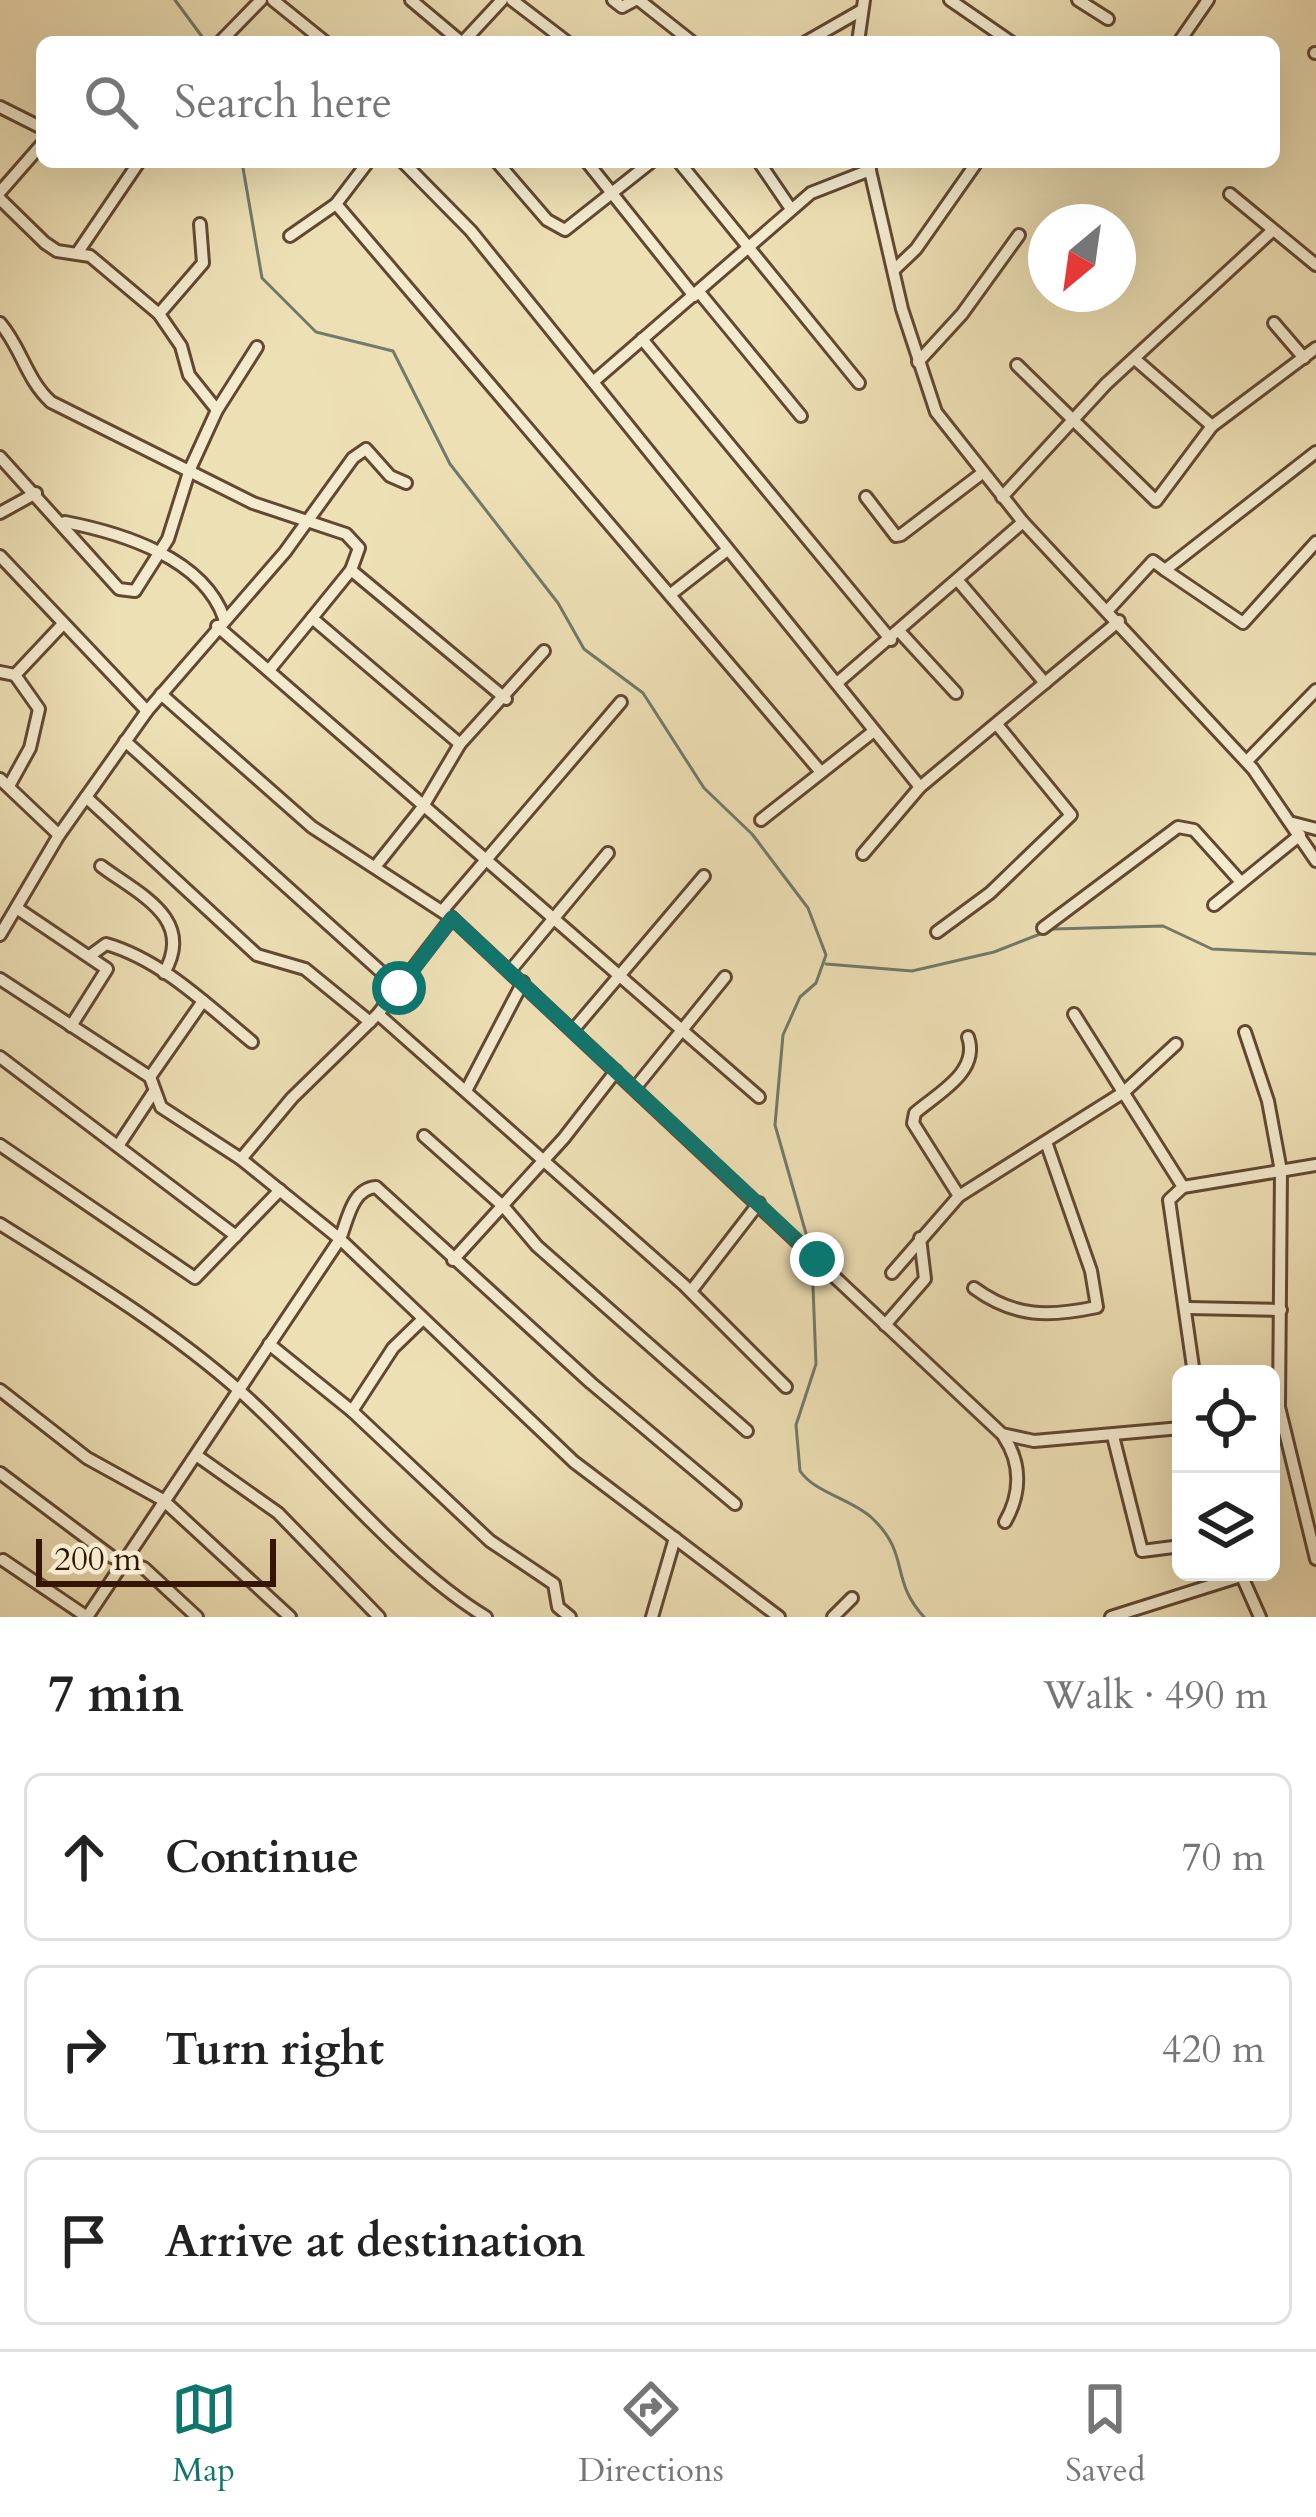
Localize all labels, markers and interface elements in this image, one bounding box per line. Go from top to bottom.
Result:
search box [36,36,1280,168]
icon: search [78,69,144,135]
text: Search here [174,72,392,133]
north arrow [1028,204,1136,312]
route start [372,961,426,1015]
route end [790,1232,844,1286]
map controls [1172,1365,1280,1581]
button: locate [1172,1365,1280,1473]
button: layers [1172,1473,1280,1581]
scale bar [36,1533,276,1586]
text: 200 m [54,1537,141,1582]
text: 7 min [48,1660,184,1730]
text: Walk · 490 m [1043,1669,1268,1722]
icon: ahead [51,1824,117,1890]
text: Continue [165,1827,359,1888]
text: 70 m [1182,1831,1265,1884]
icon: right [51,2016,117,2082]
text: Turn right [165,2019,384,2080]
text: 420 m [1162,2023,1265,2076]
icon: arrive [51,2208,117,2274]
text: Arrive at destination [165,2211,585,2272]
tab: Map [171,2376,237,2493]
tab: Directions [578,2376,724,2493]
tab: Saved [1065,2376,1145,2493]

